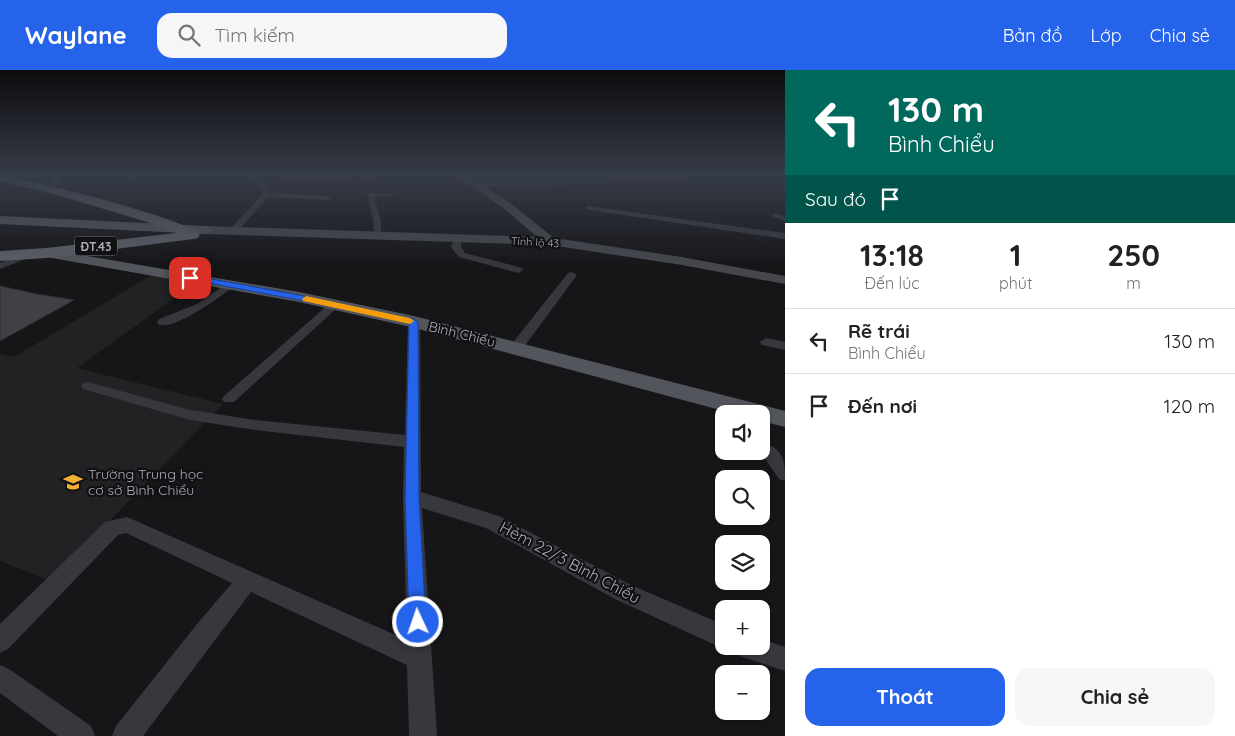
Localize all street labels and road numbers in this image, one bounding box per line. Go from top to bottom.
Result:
street label: Tỉnh lộ 43 [510,234,560,250]
road number: ĐT.43 [75,237,117,256]
street label: Bình Chiểu [427,317,497,351]
street label: Hẻm 22/3 Bình Chiểu [496,517,644,607]

